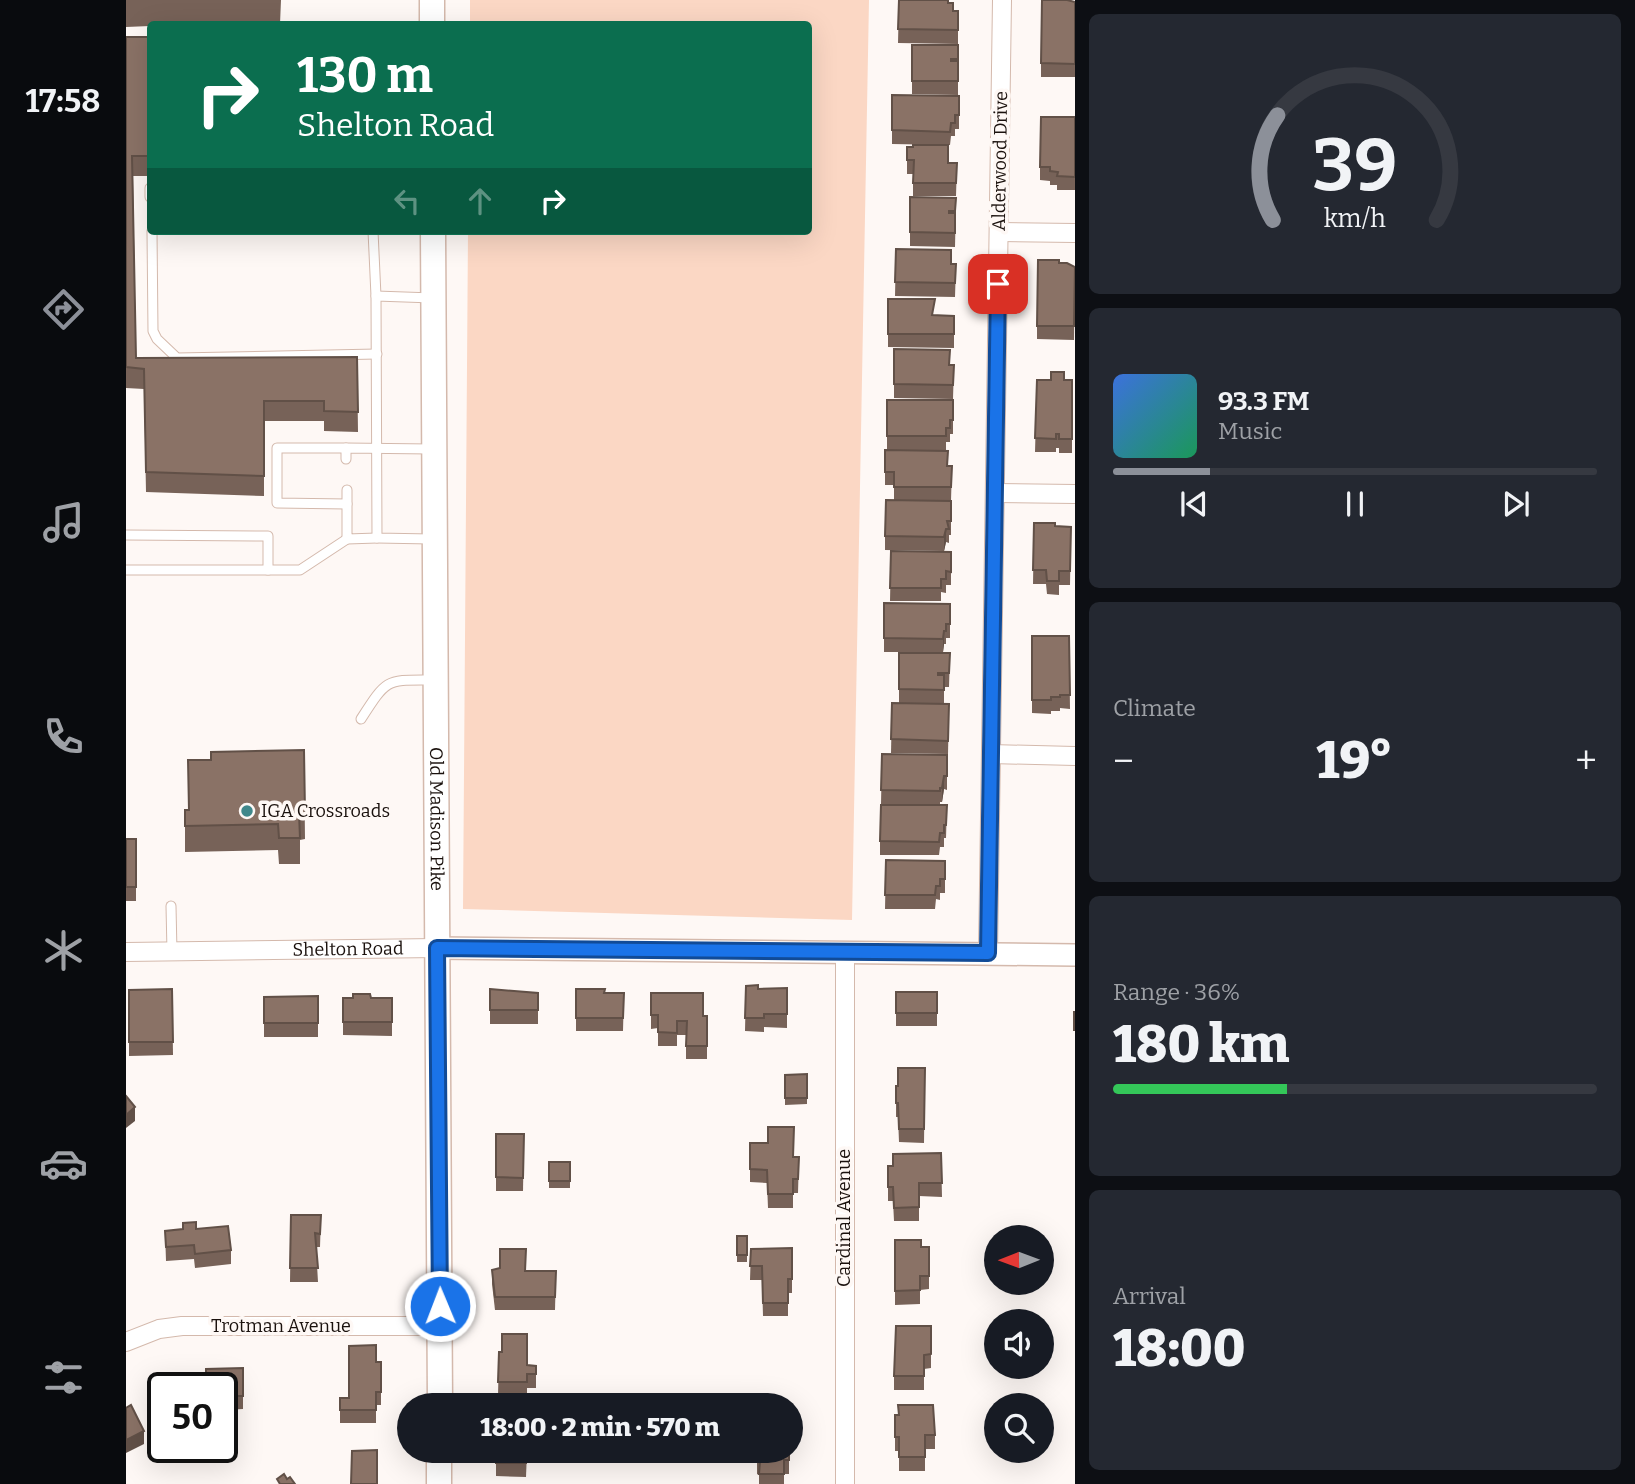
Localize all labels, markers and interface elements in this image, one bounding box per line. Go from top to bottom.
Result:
text: 130 m [297,46,433,105]
icon: right [182,49,273,140]
text: 17:58 [26,82,100,120]
street label: Alderwood Drive [988,91,1012,231]
text: Shelton Road [297,106,494,144]
text: 39 [1313,122,1397,209]
icon: left [388,182,426,220]
icon: ahead [461,182,499,220]
icon: right [534,182,572,220]
text: km/h [1324,204,1386,234]
pin [968,254,1028,314]
icon: arrive [979,265,1017,303]
icon: directions [39,285,88,334]
text: 93.3 FM [1218,386,1309,417]
text: Music [1218,417,1282,445]
icon: previous [1175,485,1213,523]
icon: pause [1336,485,1374,523]
icon: next [1497,485,1535,523]
icon: music [39,498,88,547]
text: Climate [1113,694,1196,722]
icon: phone [39,712,88,761]
text: 19° [1316,729,1393,792]
text: − [1113,738,1134,784]
text: + [1575,738,1597,784]
street label: Old Madison Pike [425,747,448,891]
place label: IGA Crossroads [261,800,390,822]
marker: IGA Crossroads [239,803,255,819]
icon: climate [39,926,88,975]
street label: Shelton Road [292,937,404,961]
text: Range · 36% [1113,978,1240,1006]
text: 180 km [1113,1013,1290,1076]
icon: car [39,1139,88,1188]
street label: Cardinal Avenue [833,1149,855,1287]
north arrow [984,1225,1054,1295]
map controls [984,1225,1054,1463]
position arrow [403,1269,477,1343]
text: Arrival [1113,1282,1186,1310]
button: sound [984,1309,1054,1379]
street label: Trotman Avenue [211,1315,351,1337]
text: 18:00 [1113,1317,1246,1380]
icon: filters [39,1353,88,1402]
speed limit sign: 50 [147,1372,238,1463]
button: search [984,1393,1054,1463]
text: 18:00 · 2 min · 570 m [480,1412,720,1443]

